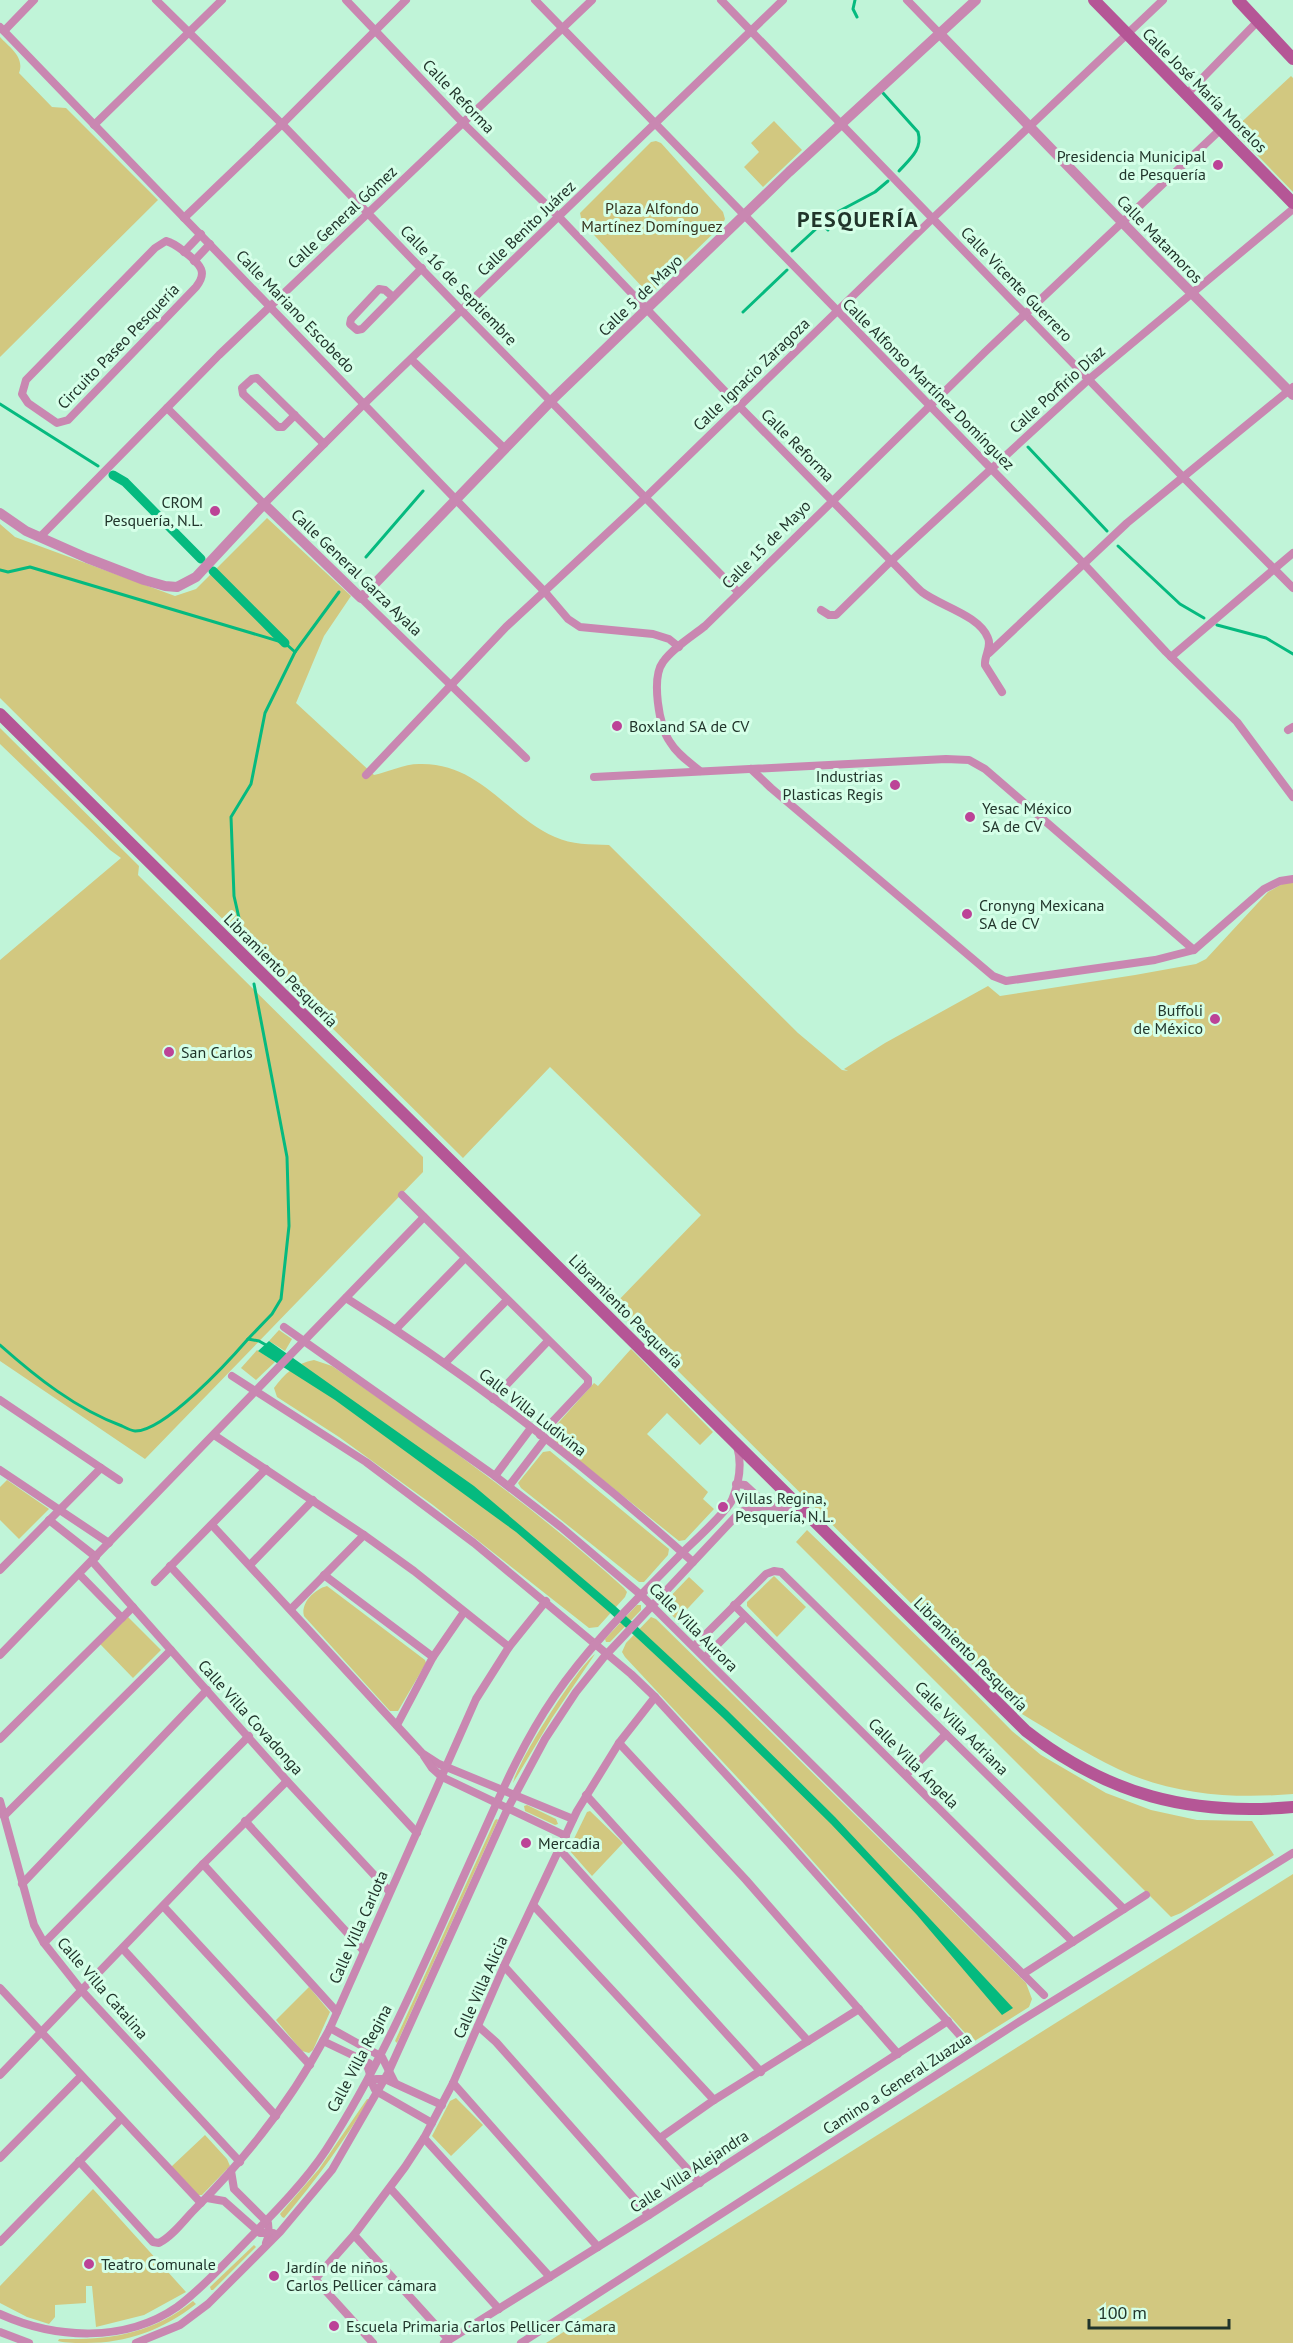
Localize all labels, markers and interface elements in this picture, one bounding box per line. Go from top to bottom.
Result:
street label: Calle José María Morelos [1138,23,1272,157]
street label: Calle Reforma [419,55,499,137]
place label: Presidencia Municipal de Pesquería [1057,146,1206,184]
marker: Presidencia Municipal de Pesquería [1211,158,1225,172]
street label: Calle General Gómez [283,161,401,273]
street label: Calle Benito Juárez [473,176,579,280]
street label: Calle Matamoros [1113,191,1207,287]
park label: Plaza Alfondo Martínez Domínguez [581,198,723,236]
district label: PESQUERÍA [797,205,919,233]
street label: Calle 16 de Septiembre [396,221,522,349]
street label: Calle Vicente Guerrero [957,222,1077,346]
street label: Calle Mariano Escobedo [232,245,360,377]
street label: Calle 5 de Mayo [594,250,686,340]
street label: Circuito Paseo Pesquería [53,279,183,413]
street label: Calle Alfonso Martínez Domínguez [839,294,1019,474]
street label: Calle Ignacio Zaragoza [689,313,813,435]
street label: Calle Porfirio Díaz [1005,341,1109,437]
street label: Calle Reforma [757,404,839,486]
place label: CROM Pesquería, N.L. [104,492,203,530]
street label: Calle 15 de Mayo [717,495,815,593]
marker: CROM Pesquería, N.L. [208,504,222,518]
street label: Calle General Garza Ayala [287,504,427,640]
place label: Boxland SA de CV [629,716,750,736]
marker: Boxland SA de CV [610,719,624,733]
place label: Industrias Plasticas Regis [783,766,883,804]
marker: Industrias Plasticas Regis [888,778,902,792]
place label: Yesac México SA de CV [982,798,1072,836]
marker: Yesac México SA de CV [963,810,977,824]
place label: Cronyng Mexicana SA de CV [979,895,1105,933]
marker: Cronyng Mexicana SA de CV [960,907,974,921]
street label: Libramiento Pesquería [220,909,342,1031]
place label: Buffoli de México [1134,1000,1203,1038]
marker: Buffoli de México [1208,1012,1222,1026]
place label: San Carlos [181,1042,253,1062]
marker: San Carlos [162,1045,176,1059]
street label: Libramiento Pesquería [565,1250,687,1372]
street label: Calle Villa Ludivina [475,1364,591,1460]
place label: Villas Regina, Pesquería, N.L. [734,1488,834,1526]
marker: Villas Regina, Pesquería, N.L. [716,1500,730,1514]
street label: Calle Villa Aurora [645,1578,743,1676]
street label: Libramiento Pesquería [910,1593,1032,1715]
street label: Calle Villa Covadonga [194,1655,308,1779]
street label: Calle Villa Adriana [911,1677,1013,1779]
street label: Calle Villa Ángela [865,1714,963,1812]
place label: Mercadia [538,1833,600,1853]
marker: Mercadia [519,1836,533,1850]
street label: Calle Villa Carlota [324,1867,392,1987]
street label: Calle Villa Catalina [53,1933,153,2043]
street label: Calle Villa Alicia [448,1933,512,2041]
street label: Calle Villa Regina [322,2001,396,2115]
street label: Camino a General Zuazua [819,2027,975,2139]
street label: Calle Villa Alejandra [626,2125,752,2217]
place label: Teatro Comunale [101,2254,216,2274]
marker: Teatro Comunale [82,2257,96,2271]
place label: Jardín de niños Carlos Pellicer cámara [285,2257,437,2295]
marker: Jardín de niños Carlos Pellicer cámara [267,2269,281,2283]
scale bar [1089,2292,1228,2330]
text: 100 m [1098,2301,1147,2324]
place label: Escuela Primaria Carlos Pellicer Cámara [346,2316,616,2336]
marker: Escuela Primaria Carlos Pellicer Cámara [327,2319,341,2333]

